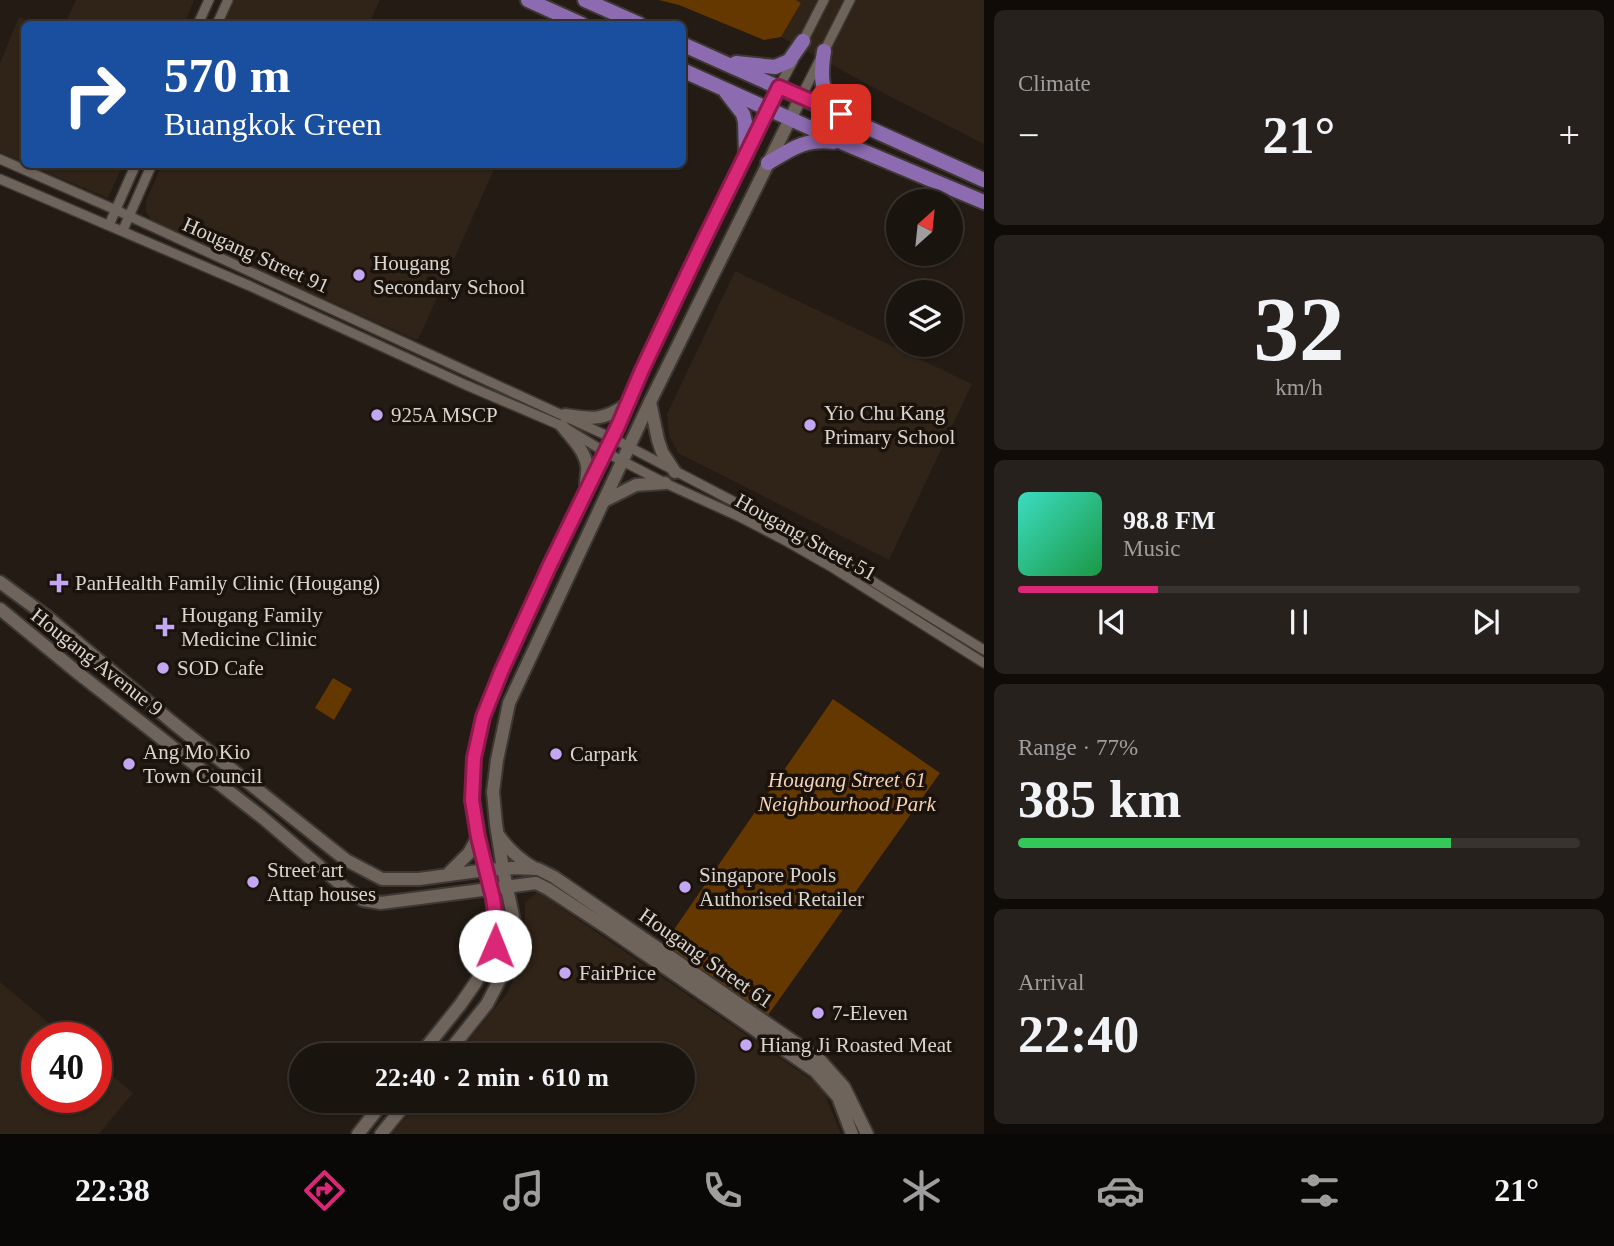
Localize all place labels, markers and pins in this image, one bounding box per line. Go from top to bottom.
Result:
pin [811,84,871,144]
place label: Hougang Secondary School [373,251,525,299]
marker: Hougang Secondary School [351,267,367,283]
place label: Yio Chu Kang Primary School [824,401,955,449]
place label: 925A MSCP [391,403,498,427]
marker: 925A MSCP [369,407,385,423]
marker: Yio Chu Kang Primary School [802,417,818,433]
place label: PanHealth Family Clinic (Hougang) [75,571,380,595]
marker: PanHealth Family Clinic (Hougang) [49,573,69,593]
place label: Hougang Family Medicine Clinic [181,603,323,651]
marker: Hougang Family Medicine Clinic [155,617,175,637]
place label: SOD Cafe [177,656,264,680]
marker: SOD Cafe [155,660,171,676]
place label: Ang Mo Kio Town Council [143,740,262,788]
place label: Carpark [570,742,638,766]
marker: Carpark [548,746,564,762]
marker: Ang Mo Kio Town Council [121,756,137,772]
place label: Street art Attap houses [267,858,376,906]
place label: Singapore Pools Authorised Retailer [699,863,864,911]
marker: Street art Attap houses [245,874,261,890]
marker: Singapore Pools Authorised Retailer [677,879,693,895]
place label: FairPrice [579,961,656,985]
marker: FairPrice [557,965,573,981]
place label: 7-Eleven [832,1001,908,1025]
marker: 7-Eleven [810,1005,826,1021]
place label: Hiang Ji Roasted Meat [760,1033,952,1057]
marker: Hiang Ji Roasted Meat [738,1037,754,1053]

